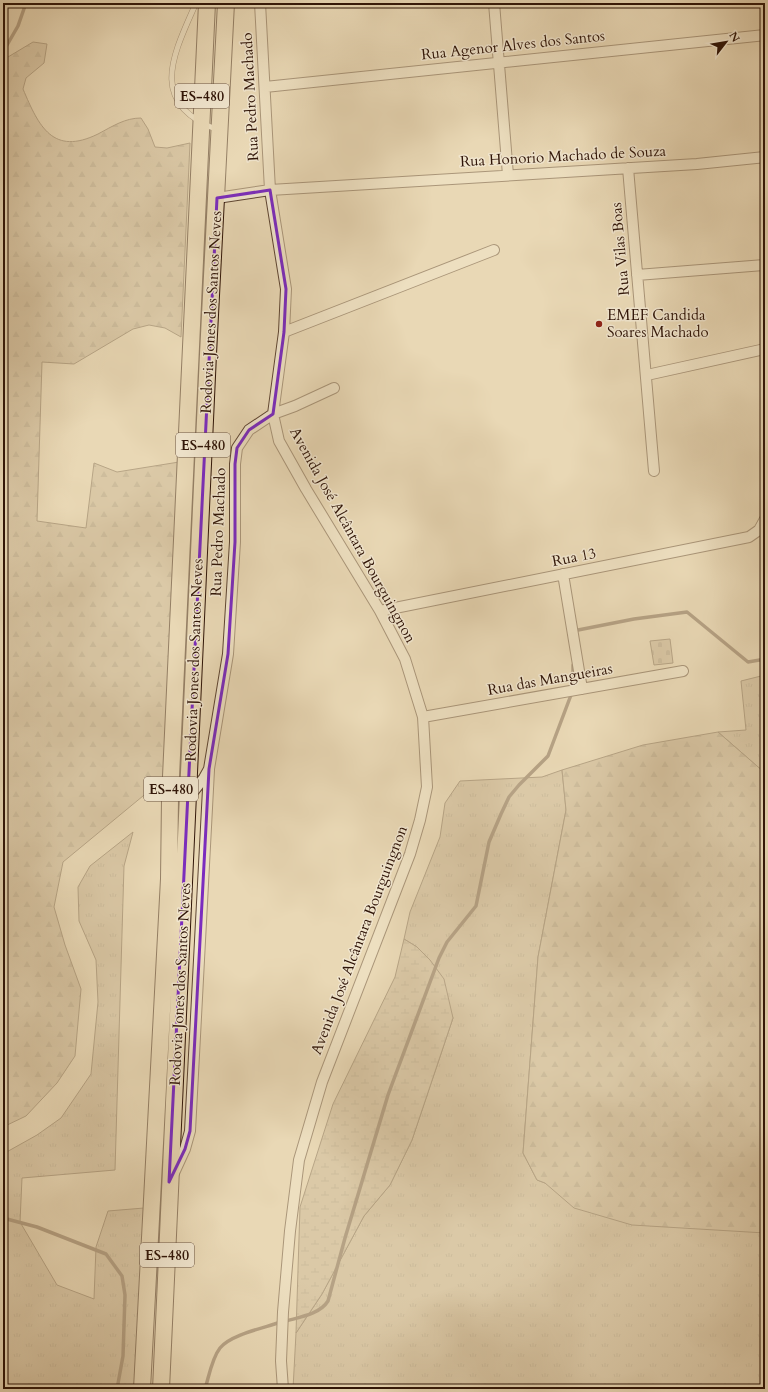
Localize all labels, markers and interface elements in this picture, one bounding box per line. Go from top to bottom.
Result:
north arrow [706,22,746,62]
street label: Rua Agenor Alves dos Santos [420,25,606,65]
text: N [725,29,743,45]
street label: Rua Pedro Machado [237,32,263,162]
road number: ES-480 [175,84,229,108]
street label: Rua Honorio Machado de Souza [459,141,667,171]
street label: Rua Vilas Boas [606,202,634,296]
street label: Rodovia Jones dos Santos Neves [196,210,226,414]
place label: EMEF Candida Soares Machado [607,305,709,342]
marker: EMEF Candida Soares Machado [594,319,604,329]
street label: Avenida José Alcântara Bourguingnon [285,424,421,647]
road number: ES-480 [176,433,230,457]
street label: Rua Pedro Machado [206,467,230,597]
street label: Rua 13 [550,543,598,571]
street label: Rodovia Jones dos Santos Neves [180,558,208,762]
street label: Rua das Mangueiras [486,658,614,700]
road number: ES-480 [144,777,198,801]
street label: Avenida José Alcântara Bourguingnon [306,822,412,1057]
street label: Rodovia Jones dos Santos Neves [165,882,195,1086]
road number: ES-480 [140,1243,194,1267]

